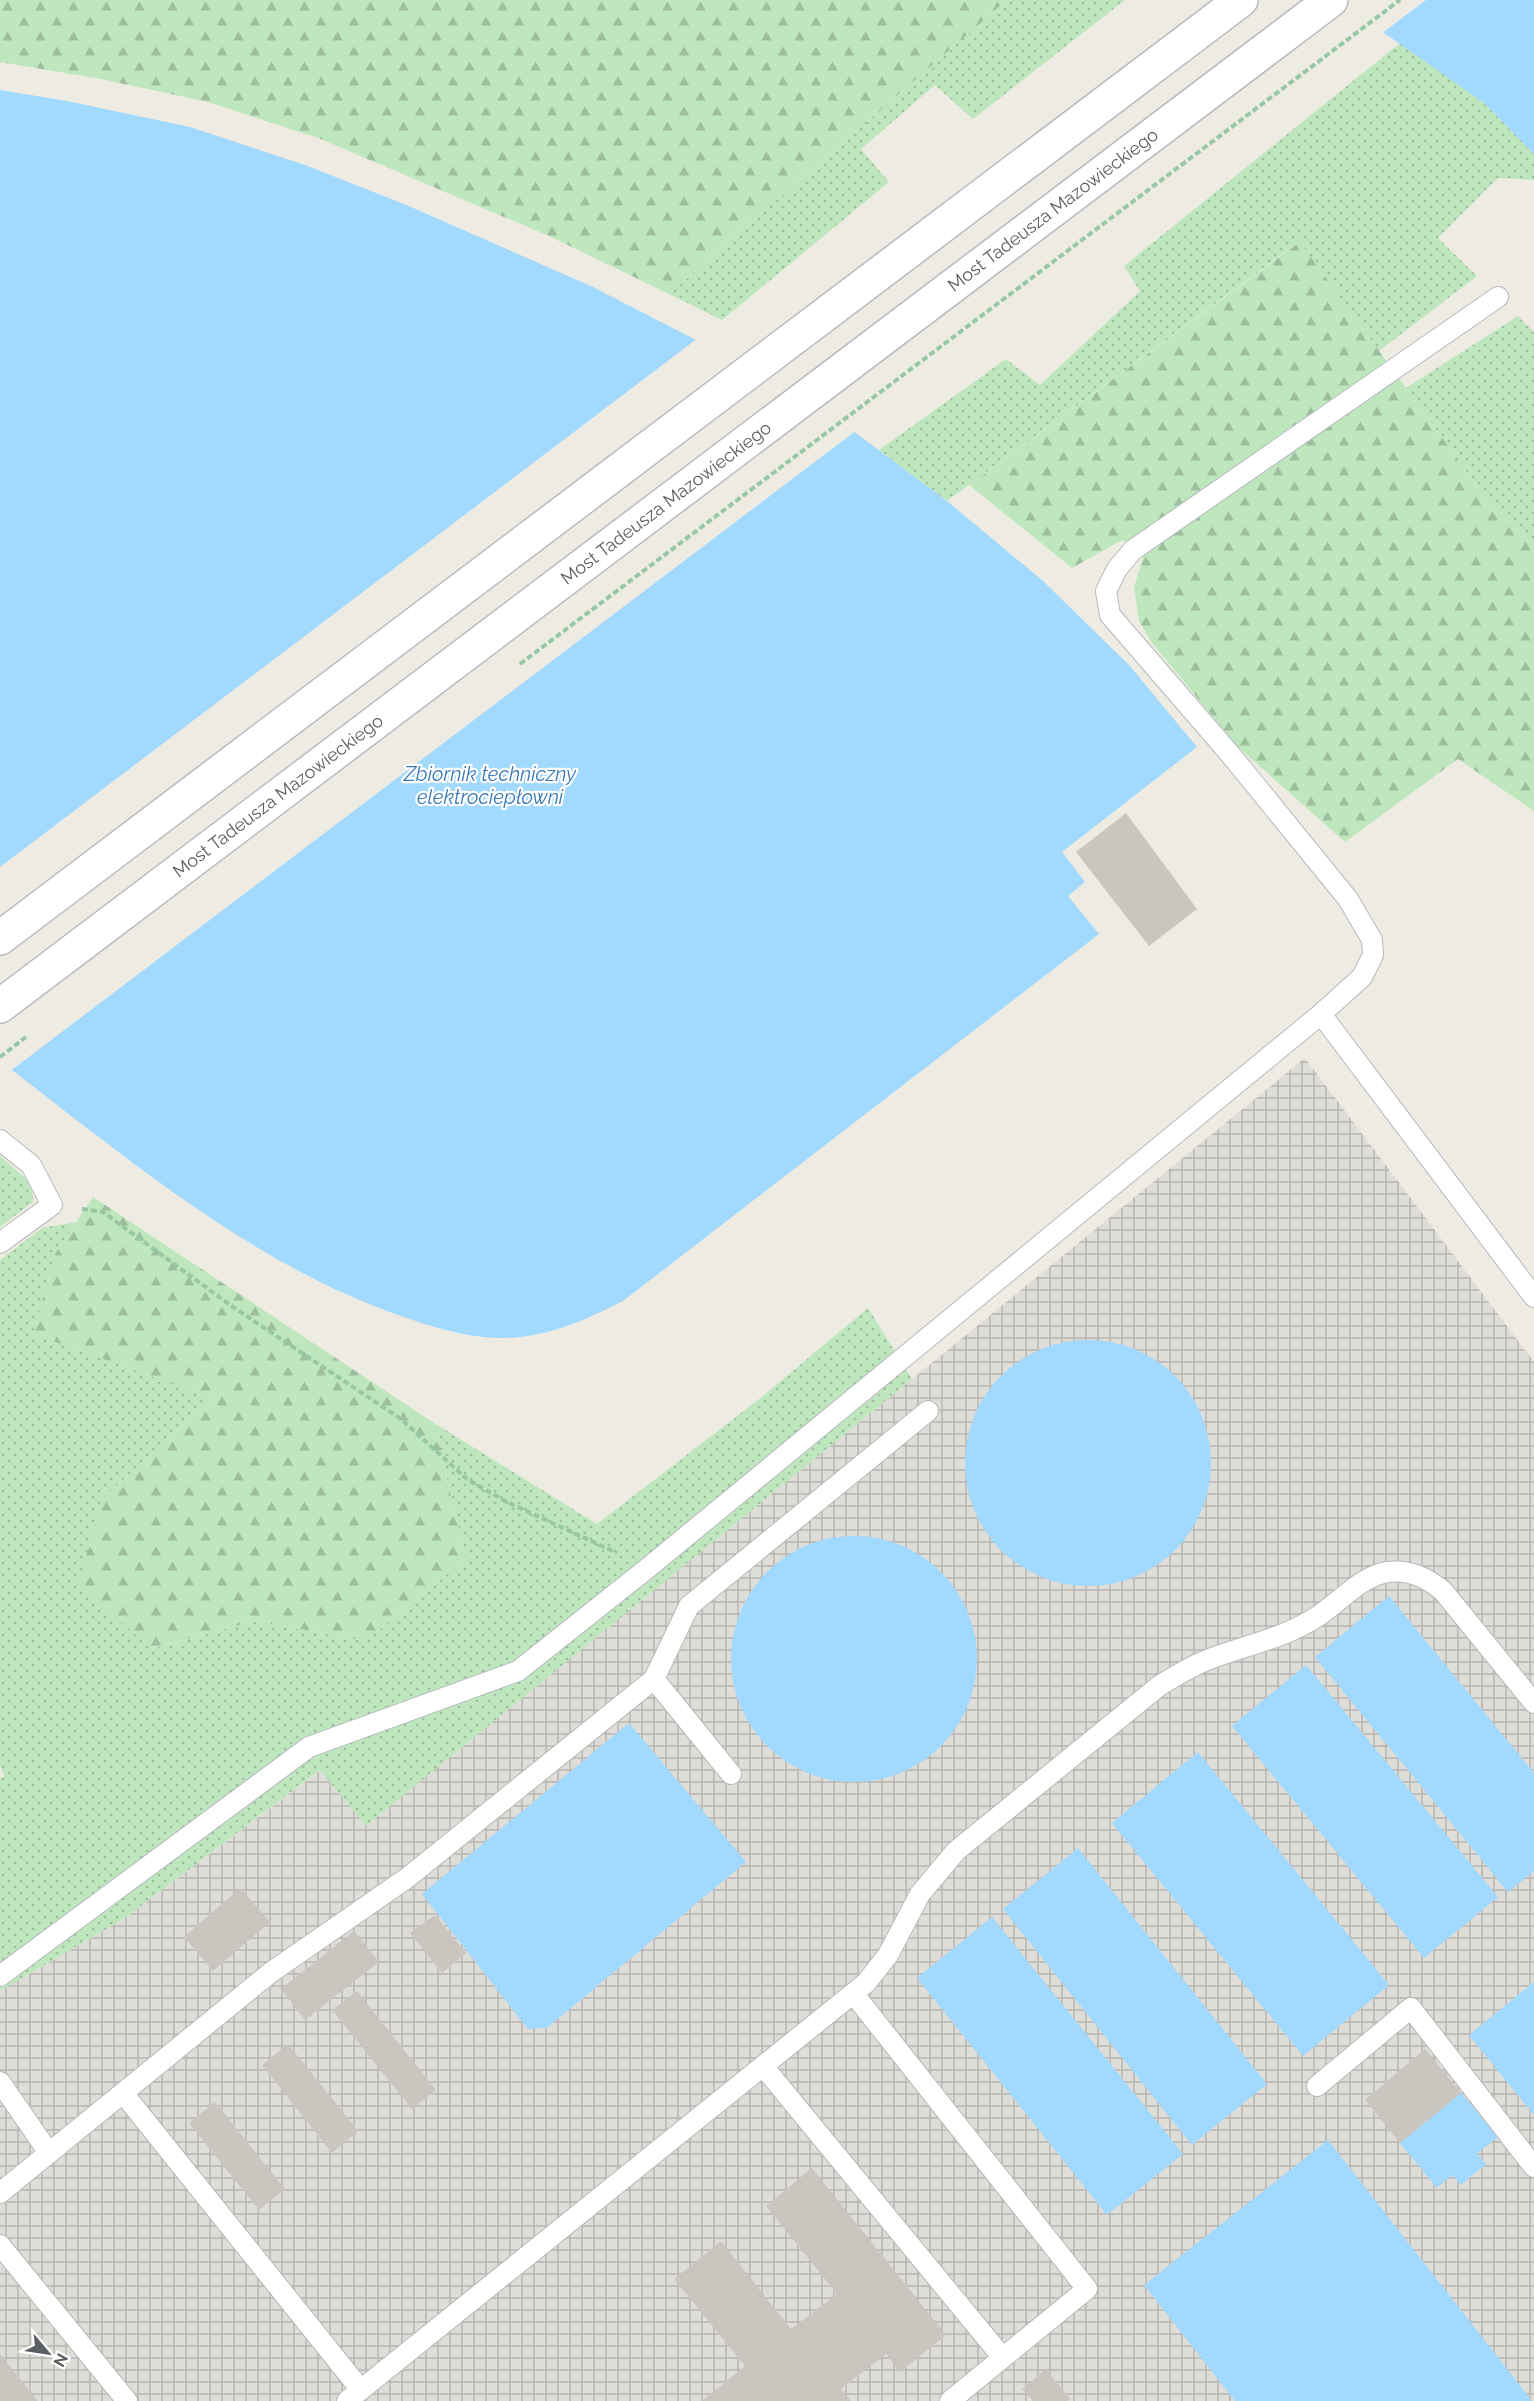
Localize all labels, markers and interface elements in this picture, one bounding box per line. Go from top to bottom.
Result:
street label: Most Tadeusza Mazowieckiego [943,123,1162,296]
street label: Most Tadeusza Mazowieckiego [556,416,775,589]
street label: Most Tadeusza Mazowieckiego [168,709,387,882]
water label: Zbiornik techniczny elektrociepłowni [403,762,577,809]
north arrow [18,2323,78,2383]
text: N [49,2350,72,2370]

